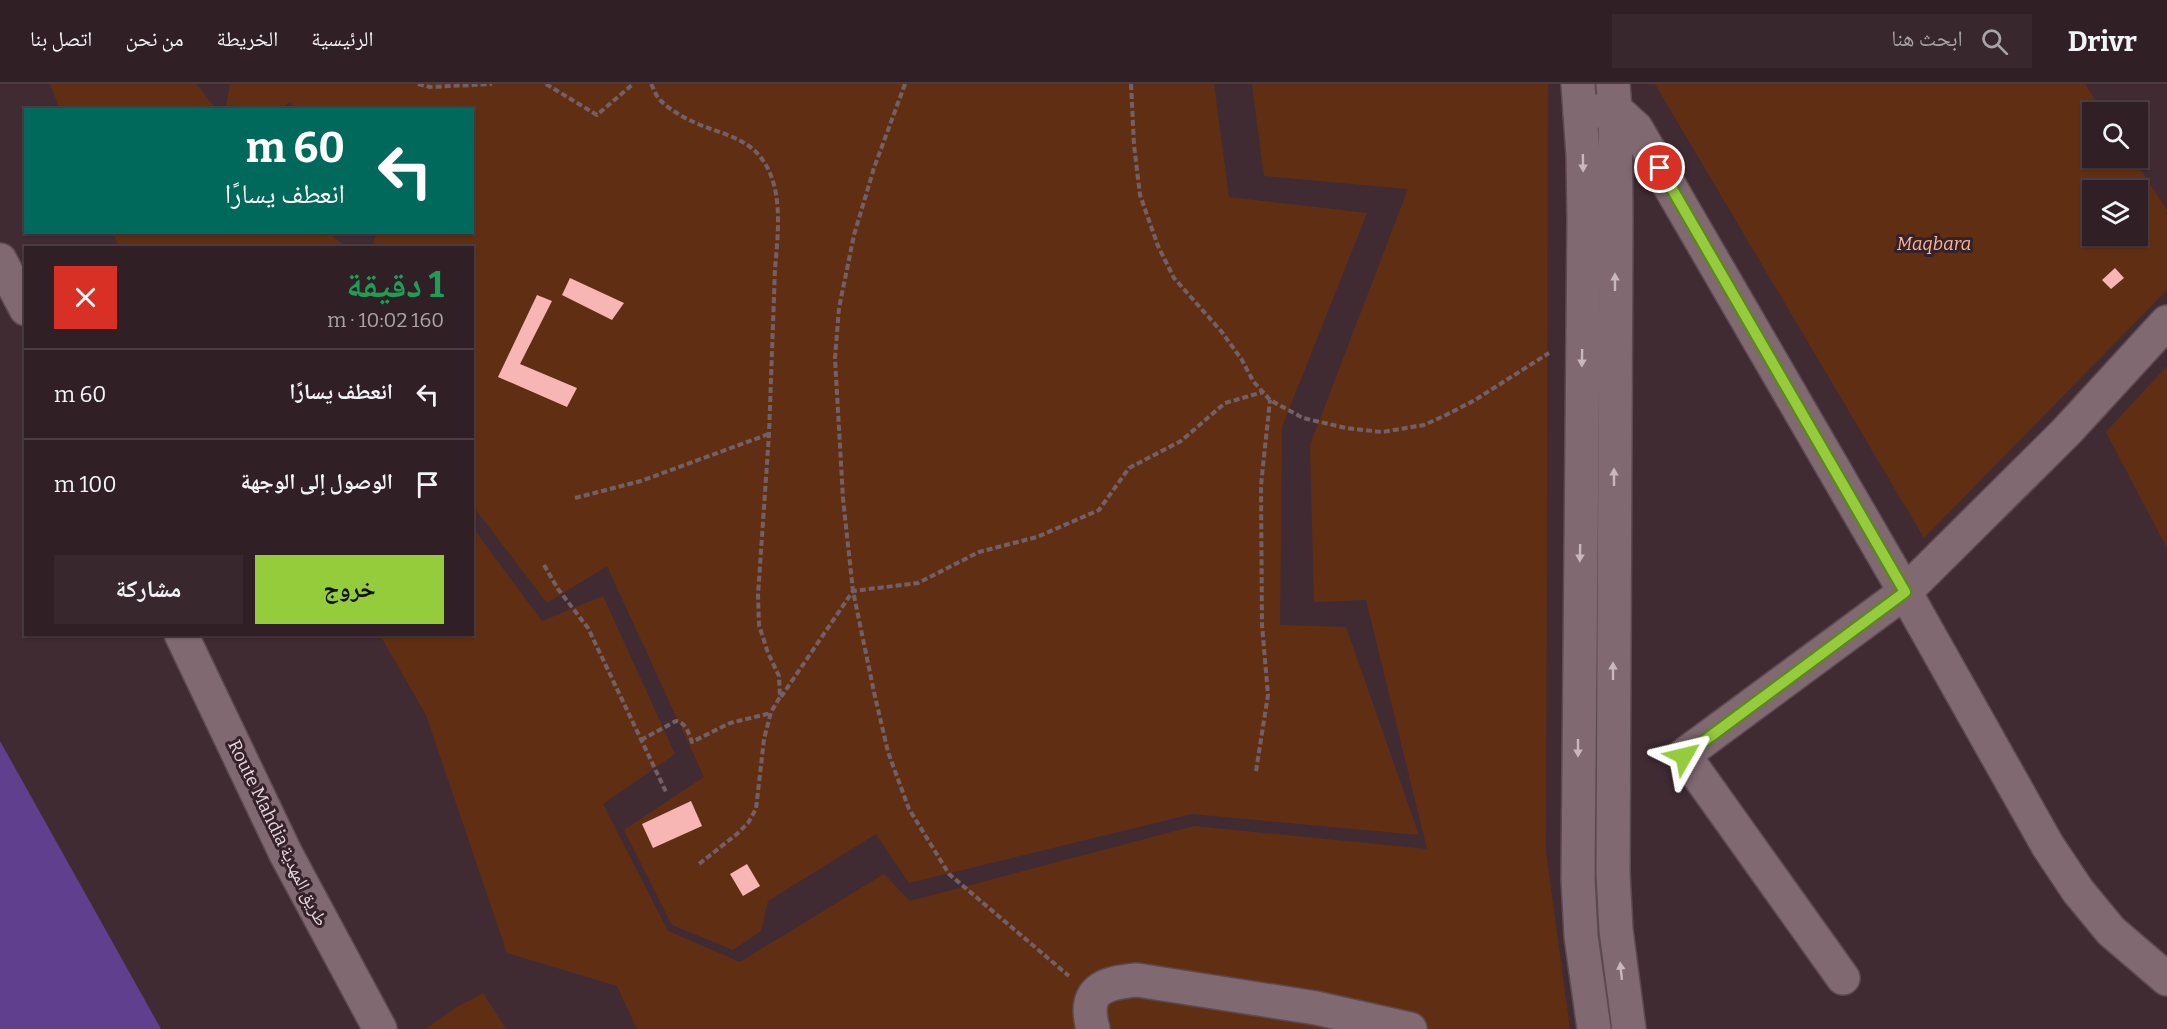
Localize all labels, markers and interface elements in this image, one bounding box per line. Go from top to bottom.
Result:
search box [1612,14,2032,68]
text: ابحث هنا [1891,25,1963,52]
icon: search [1978,25,2011,58]
text: Drivr [2068,25,2137,58]
text: اتصل بنا [30,26,92,52]
text: من نحن [125,26,183,52]
text: الخريطة [216,26,278,52]
text: الرئيسية [311,26,374,52]
map controls [2082,102,2148,246]
button: search [2082,102,2148,168]
text: 60 m [246,123,345,173]
icon: left [366,132,444,210]
pin [1634,142,1685,193]
icon: arrive [1643,151,1676,184]
one-way arrow [1578,154,1588,173]
text: انعطف يسارًا [225,178,345,210]
button: layers [2082,180,2148,246]
park label: Maqbara [1897,233,1971,255]
text: 1 دقيقة [346,263,444,307]
button: close [54,266,117,329]
one-way arrow [1610,272,1620,291]
text: 160 m · 10:02 [327,308,444,332]
one-way arrow [1577,349,1587,368]
text: انعطف يسارًا [289,378,393,405]
icon: left [411,378,444,411]
text: 60 m [54,381,106,408]
one-way arrow [1609,467,1619,486]
text: الوصول إلى الوجهة [240,468,393,495]
icon: arrive [411,468,444,501]
text: 100 m [54,471,117,498]
one-way arrow [1575,544,1585,563]
button: مشاركة [54,555,243,624]
button: خروج [255,555,444,624]
one-way arrow [1608,662,1618,681]
position arrow [1652,724,1716,788]
street label: Route Mahdia طريق المهدية [223,736,333,930]
one-way arrow [1573,739,1583,758]
one-way arrow [1616,962,1625,981]

